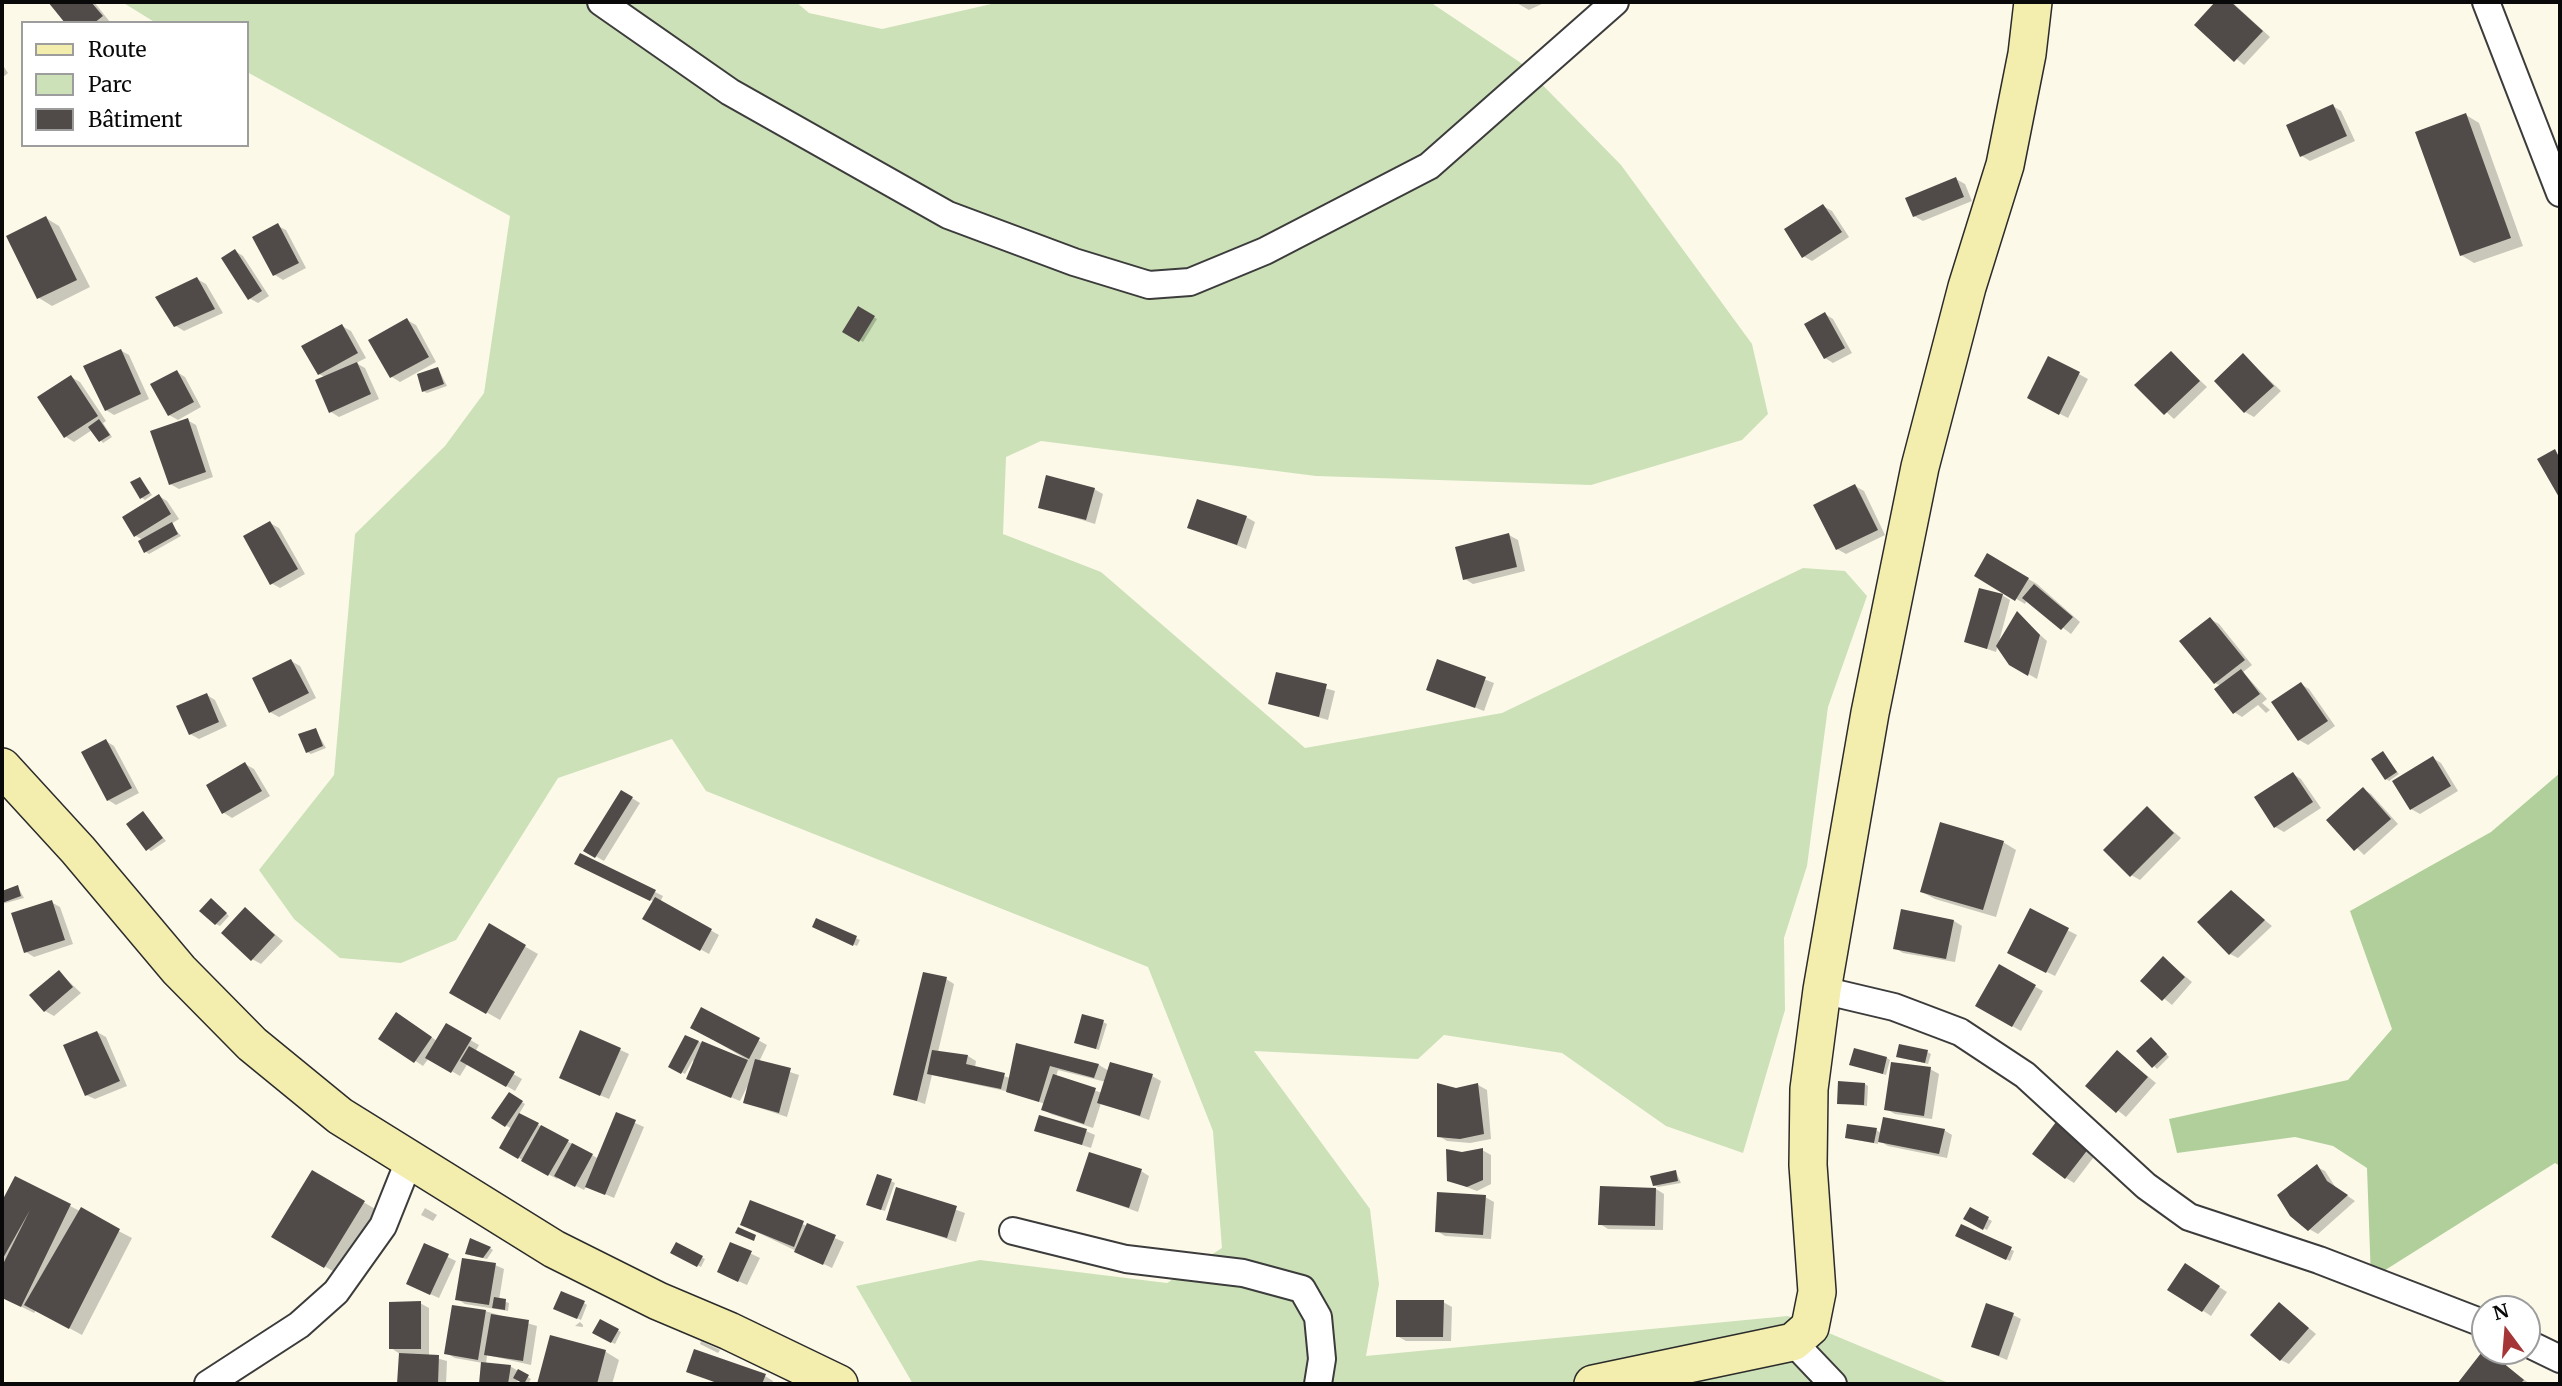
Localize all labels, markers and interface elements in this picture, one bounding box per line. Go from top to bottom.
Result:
legend [21,21,248,147]
text: Route [88,36,146,63]
text: Parc [88,71,132,98]
text: Bâtiment [88,106,182,133]
north arrow [2471,1295,2541,1365]
text: N [2490,1298,2511,1325]

